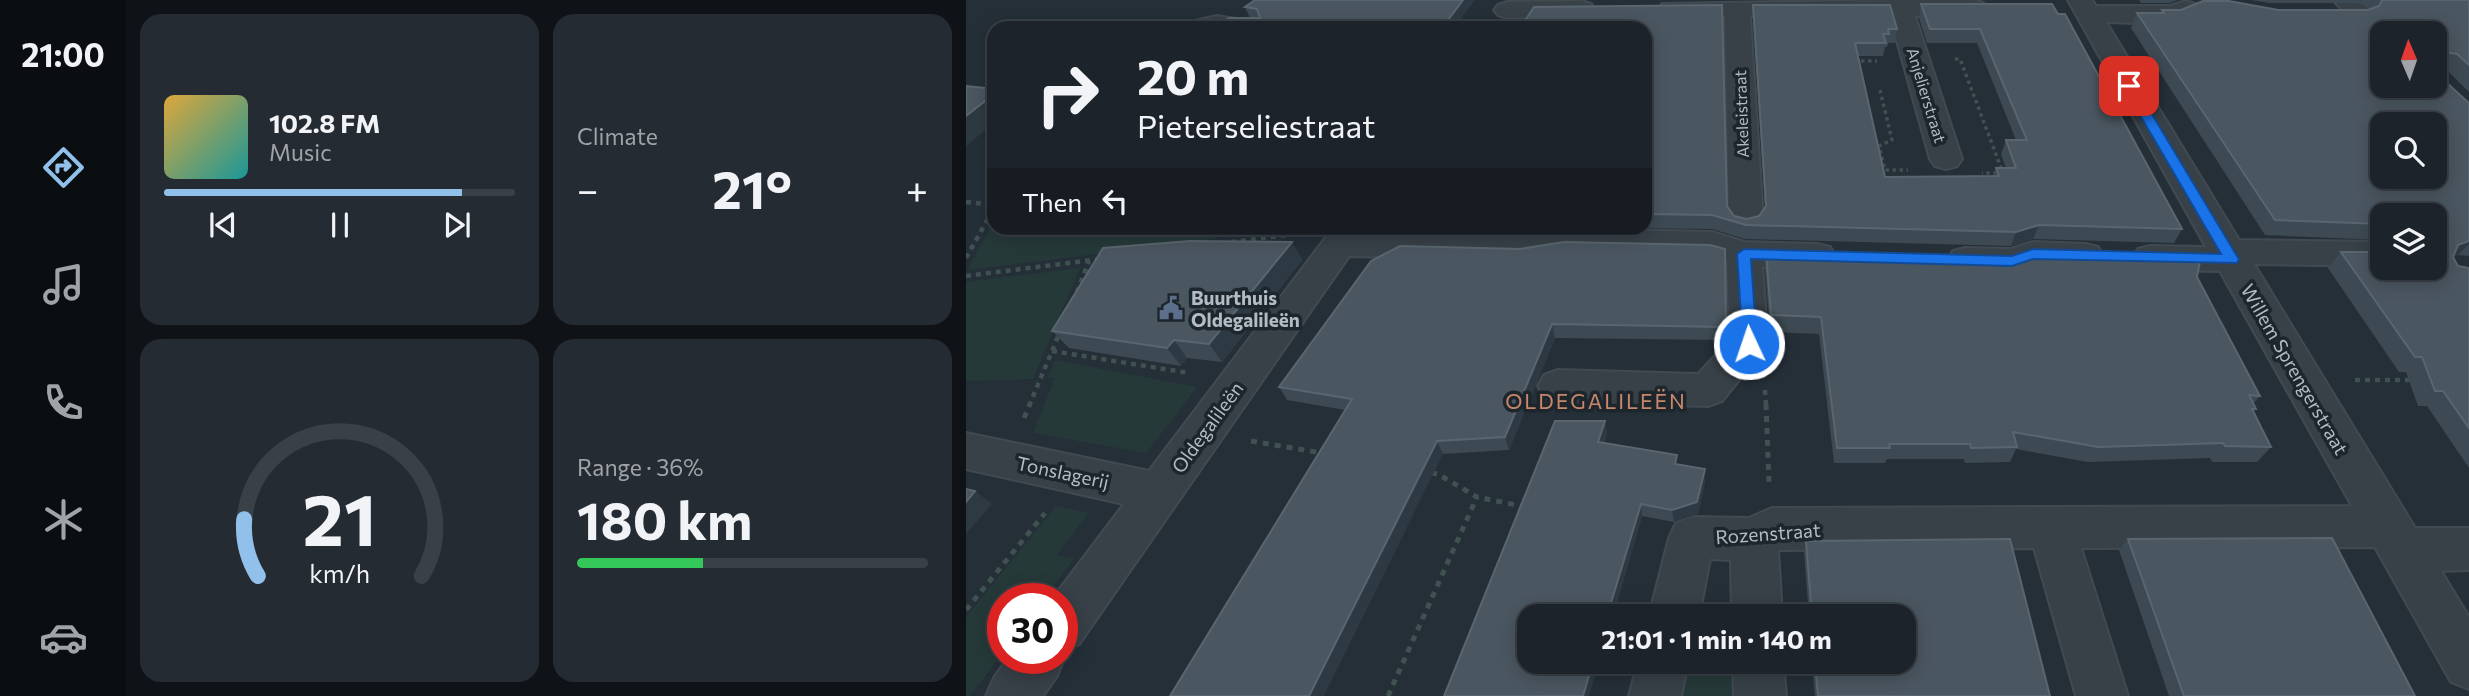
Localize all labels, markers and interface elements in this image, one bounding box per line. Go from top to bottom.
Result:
north arrow [2370,21,2446,98]
map controls [2370,21,2447,280]
text: 21:00 [21,34,105,74]
text: 20 m [1137,45,1249,105]
street label: Anjelierstraat [1903,45,1951,145]
icon: right [1022,49,1113,140]
pin [2099,56,2159,116]
icon: arrive [2110,67,2148,105]
street label: Akeleistraat [1730,69,1752,158]
text: Pieterseliestraat [1137,105,1375,145]
text: 102.8 FM [269,107,380,138]
button: search [2370,112,2447,189]
text: Climate [577,122,658,150]
text: Music [269,138,332,166]
icon: directions [39,143,88,192]
text: 21° [712,156,792,220]
text: − [577,165,599,212]
text: + [906,165,928,212]
icon: left [1096,182,1134,220]
text: Then [1022,186,1082,217]
button: layers [2370,203,2447,280]
icon: previous [204,206,242,244]
icon: pause [321,206,359,244]
icon: next [438,206,476,244]
icon: music [39,260,88,309]
street label: Willem Sprengerstraat [2237,279,2353,459]
place label: Buurthuis Oldegalileën [1191,286,1300,331]
public building icon: Buurthuis Oldegalileën [1157,294,1185,322]
position arrow [1712,307,1786,381]
street label: Oldegalileën [1166,377,1248,477]
icon: phone [39,378,88,427]
district label: OLDEGALILEËN [1505,388,1687,413]
street label: Tonslagerij [1015,451,1111,493]
text: Range · 36% [577,453,704,481]
text: 21 [302,473,377,562]
text: 180 km [577,487,752,551]
icon: climate [39,495,88,544]
street label: Rozenstraat [1715,518,1821,548]
text: km/h [309,558,370,588]
speed limit sign: 30 [987,583,1078,674]
icon: car [39,613,88,662]
text: 21:01 · 1 min · 140 m [1601,623,1832,654]

